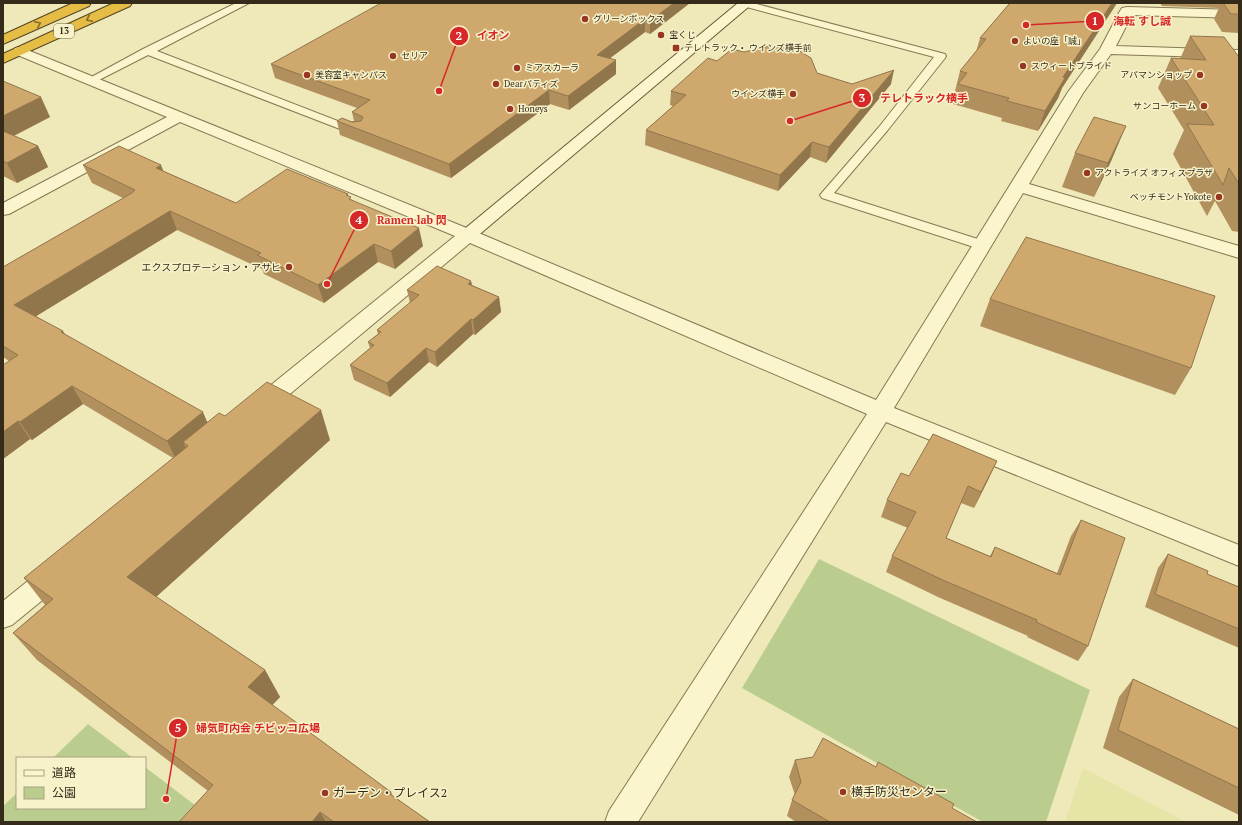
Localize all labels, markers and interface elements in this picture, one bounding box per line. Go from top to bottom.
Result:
callout: 海転 すし誠 [1085,10,1179,33]
place label: グリーンボックス [593,13,664,25]
text: 1 [1092,13,1098,28]
one-way arrow [86,14,94,22]
marker: グリーンボックス [580,14,590,24]
text: 海転 すし誠 [1113,14,1171,28]
one-way arrow [34,21,42,29]
road number: 13 [54,24,74,38]
callout: イオン [449,24,518,47]
text: 2 [456,28,463,43]
text: イオン [477,28,510,42]
place label: 宝くじ [669,29,696,41]
marker: 宝くじ [656,30,666,40]
place label: よいの座「誠」 [1023,35,1086,47]
marker: よいの座「誠」 [1010,36,1020,46]
place label: テレトラック・ ウインズ横手前 [684,42,812,54]
marker: テレトラック・ ウインズ横手前 [671,43,681,53]
place label: セリア [401,50,428,62]
marker: セリア [388,51,398,61]
place label: スウィートブライド [1031,60,1112,72]
marker: スウィートブライド [1018,61,1028,71]
place label: ミアスカーラ [525,62,579,74]
marker: ミアスカーラ [512,63,522,73]
place label: 美容室キャンパス [315,69,387,81]
place label: アパマンショップ [1120,69,1192,81]
marker: 美容室キャンパス [302,70,312,80]
marker: アパマンショップ [1195,70,1205,80]
place label: Dearパティズ [504,78,558,90]
marker: Dearパティズ [491,79,501,89]
callout: テレトラック横手 [852,87,976,110]
place label: ウインズ横手 [731,88,785,100]
marker: ウインズ横手 [788,89,798,99]
text: 3 [859,90,866,105]
text: テレトラック横手 [880,91,968,105]
place label: サンコーホーム [1133,100,1196,112]
marker: サンコーホーム [1199,101,1209,111]
place label: Honeys [518,103,548,115]
marker: Honeys [505,104,515,114]
place label: アクトライズ オフィスプラザ [1095,167,1213,179]
marker: アクトライズ オフィスプラザ [1082,168,1092,178]
place label: ベッチモントYokote [1130,191,1211,203]
marker: ベッチモントYokote [1214,192,1224,202]
callout: Ramen lab 閃 [349,209,455,232]
text: 4 [356,212,363,227]
text: Ramen lab 閃 [377,213,447,227]
place label: エクスプロテーション・アサヒ [142,261,281,274]
marker: エクスプロテーション・アサヒ [284,262,294,272]
callout: 婦気町内会 チビッコ広場 [168,716,328,739]
text: 5 [175,720,181,735]
text: 婦気町内会 チビッコ広場 [196,721,320,735]
legend [16,757,146,809]
text: 道路 [52,765,76,780]
place label: 横手防災センター [851,784,947,799]
text: 公園 [52,785,76,800]
place label: ガーデン・プレイス2 [333,785,447,800]
marker: 横手防災センター [838,787,848,797]
marker: ガーデン・プレイス2 [320,788,330,798]

